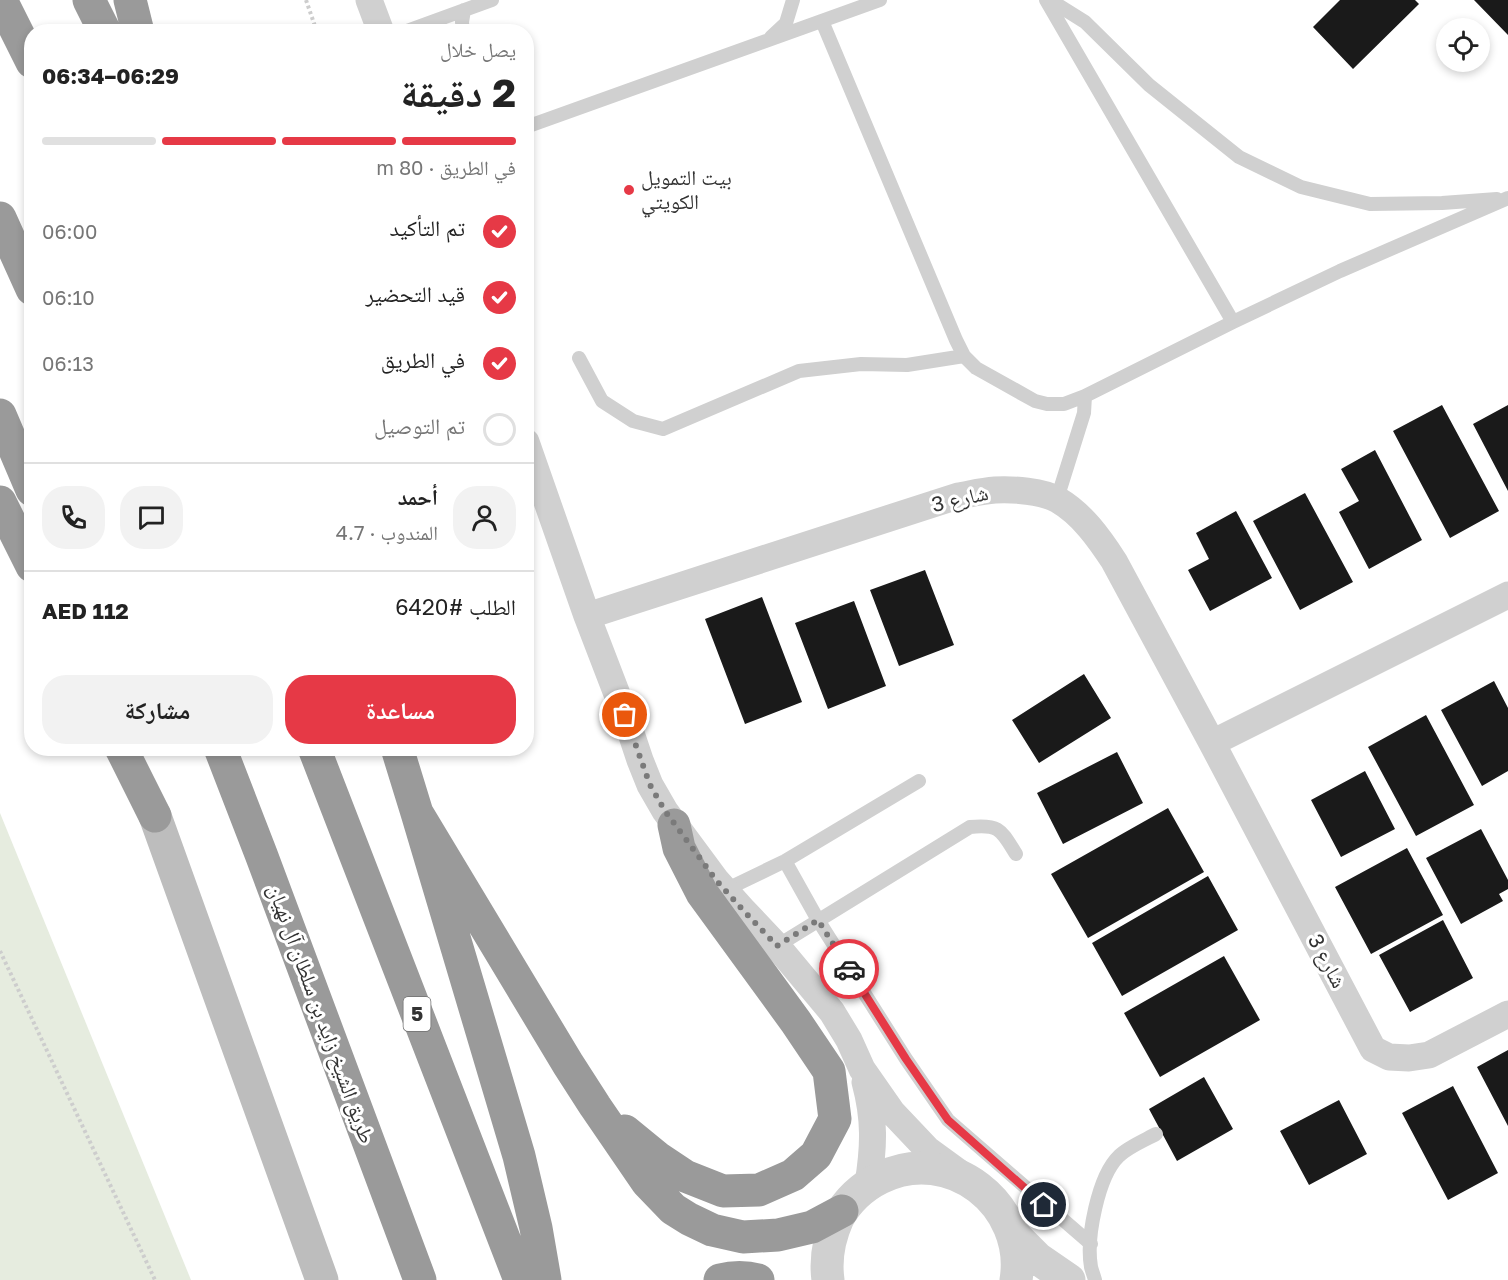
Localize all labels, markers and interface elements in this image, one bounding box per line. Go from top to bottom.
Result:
map controls [1436,18,1490,72]
button: locate [1436,18,1490,72]
text: يصل خلال [440,37,516,61]
text: 06:29–06:34 [42,62,179,89]
text: 2 دقيقة [401,69,516,116]
text: في الطريق · 80 m [376,155,516,179]
place label: بيت التمويل الكويتي [641,164,732,218]
marker: بيت التمويل الكويتي [622,183,636,197]
text: تم التأكيد [389,214,465,241]
icon: check [483,215,516,248]
text: 06:00 [42,219,97,243]
text: قيد التحضير [366,280,465,307]
icon: check [483,281,516,314]
text: 06:10 [42,285,95,309]
text: في الطريق [381,346,465,373]
icon: check [483,347,516,380]
text: 06:13 [42,351,94,375]
text: تم التوصيل [374,412,465,439]
street label: شارع 3 [929,479,991,518]
text: أحمد [398,483,438,510]
button: phone [42,486,105,549]
button: chat [120,486,183,549]
button: person [453,486,516,549]
text: المندوب · 4.7 [336,520,438,544]
text: الطلب #6420 [395,593,516,620]
text: AED 112 [42,597,129,624]
button: مشاركة [42,675,273,744]
button: مساعدة [285,675,516,744]
pin [599,689,650,740]
icon: bag [608,698,641,731]
street label: طريق الشيخ زايد بن سلطان آل نهيان [262,880,381,1147]
street label: شارع 3 [1302,929,1353,992]
courier [819,939,879,999]
icon: car [833,953,866,986]
road number: 5 [404,997,430,1031]
pin [1018,1179,1069,1230]
icon: home [1027,1188,1060,1221]

